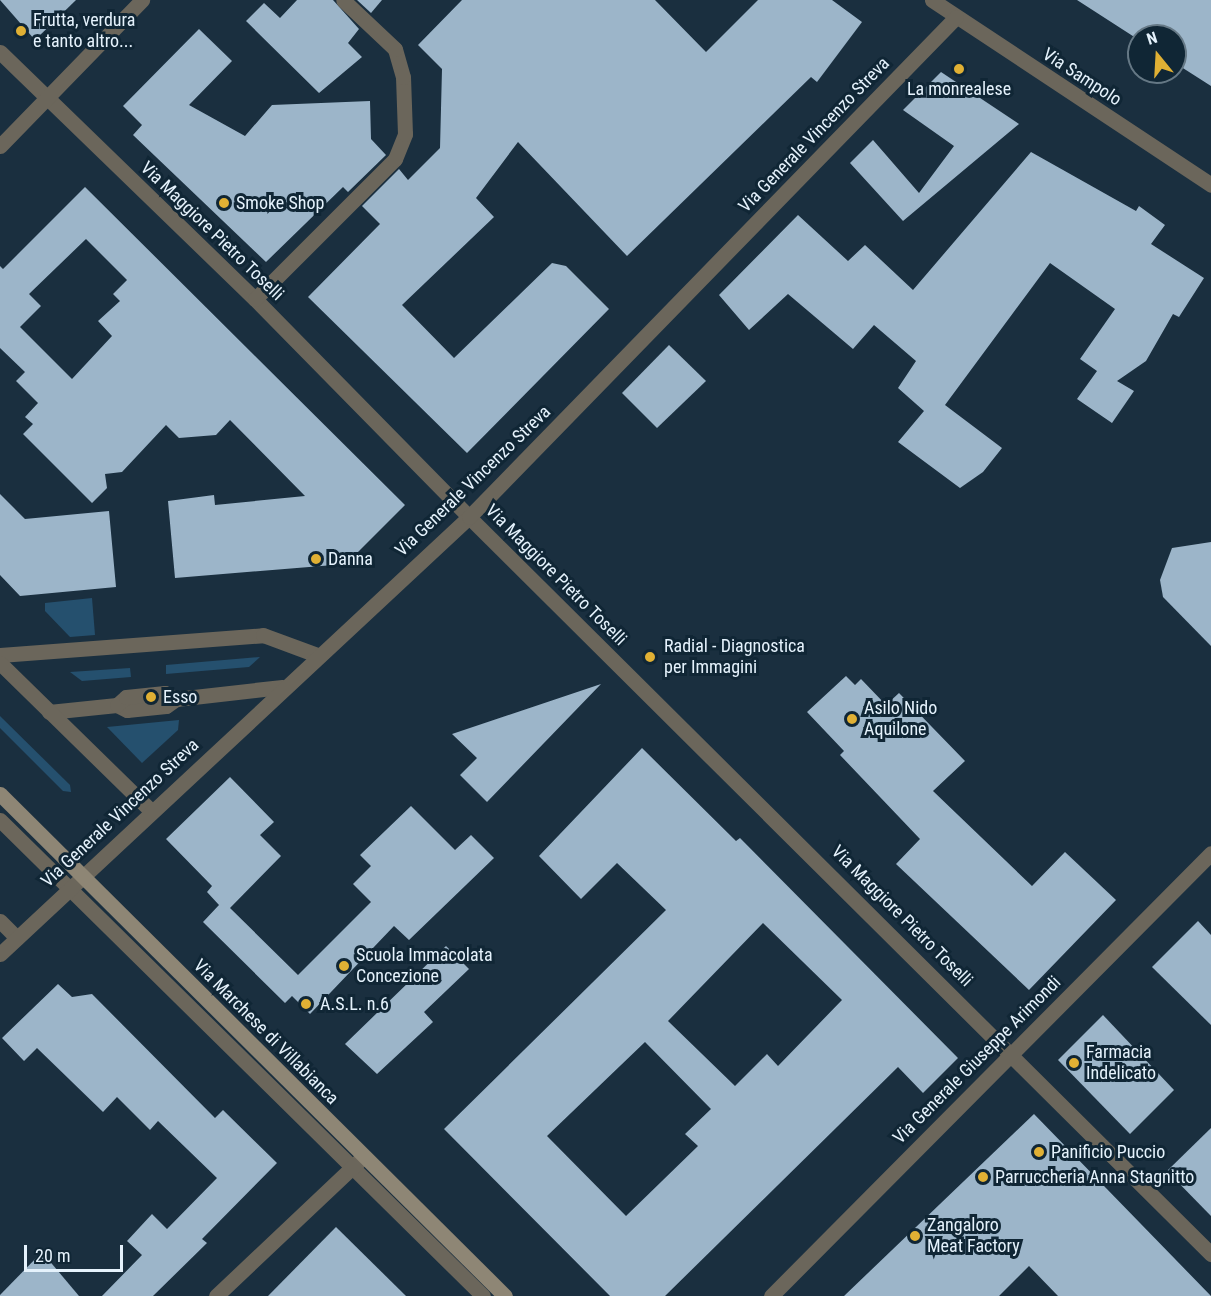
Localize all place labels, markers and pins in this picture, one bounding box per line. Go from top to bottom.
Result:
place label: Frutta, verdura e tanto altro... [33,10,135,52]
marker: Frutta, verdura e tanto altro... [14,24,28,38]
marker: La monrealese [952,62,966,76]
place label: La monrealese [907,78,1011,100]
place label: Smoke Shop [236,192,324,214]
marker: Smoke Shop [217,196,231,210]
place label: Danna [328,548,373,570]
marker: Danna [309,552,323,566]
place label: Radial - Diagnostica per Immagini [664,636,805,678]
marker: Radial - Diagnostica per Immagini [641,648,659,666]
place label: Esso [163,686,197,708]
marker: Esso [144,690,158,704]
place label: Asilo Nido Aquilone [864,698,937,740]
marker: Asilo Nido Aquilone [845,712,859,726]
place label: Scuola Immacolata Concezione [356,945,493,988]
marker: Scuola Immacolata Concezione [337,959,351,973]
place label: A.S.L. n.6 [320,993,389,1015]
marker: A.S.L. n.6 [297,995,315,1013]
place label: Farmacia Indelicato [1086,1042,1156,1084]
marker: Farmacia Indelicato [1067,1056,1081,1070]
place label: Panificio Puccio [1051,1141,1165,1163]
marker: Panificio Puccio [1032,1145,1046,1159]
place label: Parruccheria Anna Stagnitto [995,1166,1194,1188]
marker: Parruccheria Anna Stagnitto [976,1170,990,1184]
place label: Zangaloro Meat Factory [927,1215,1020,1258]
marker: Zangaloro Meat Factory [908,1229,922,1243]

